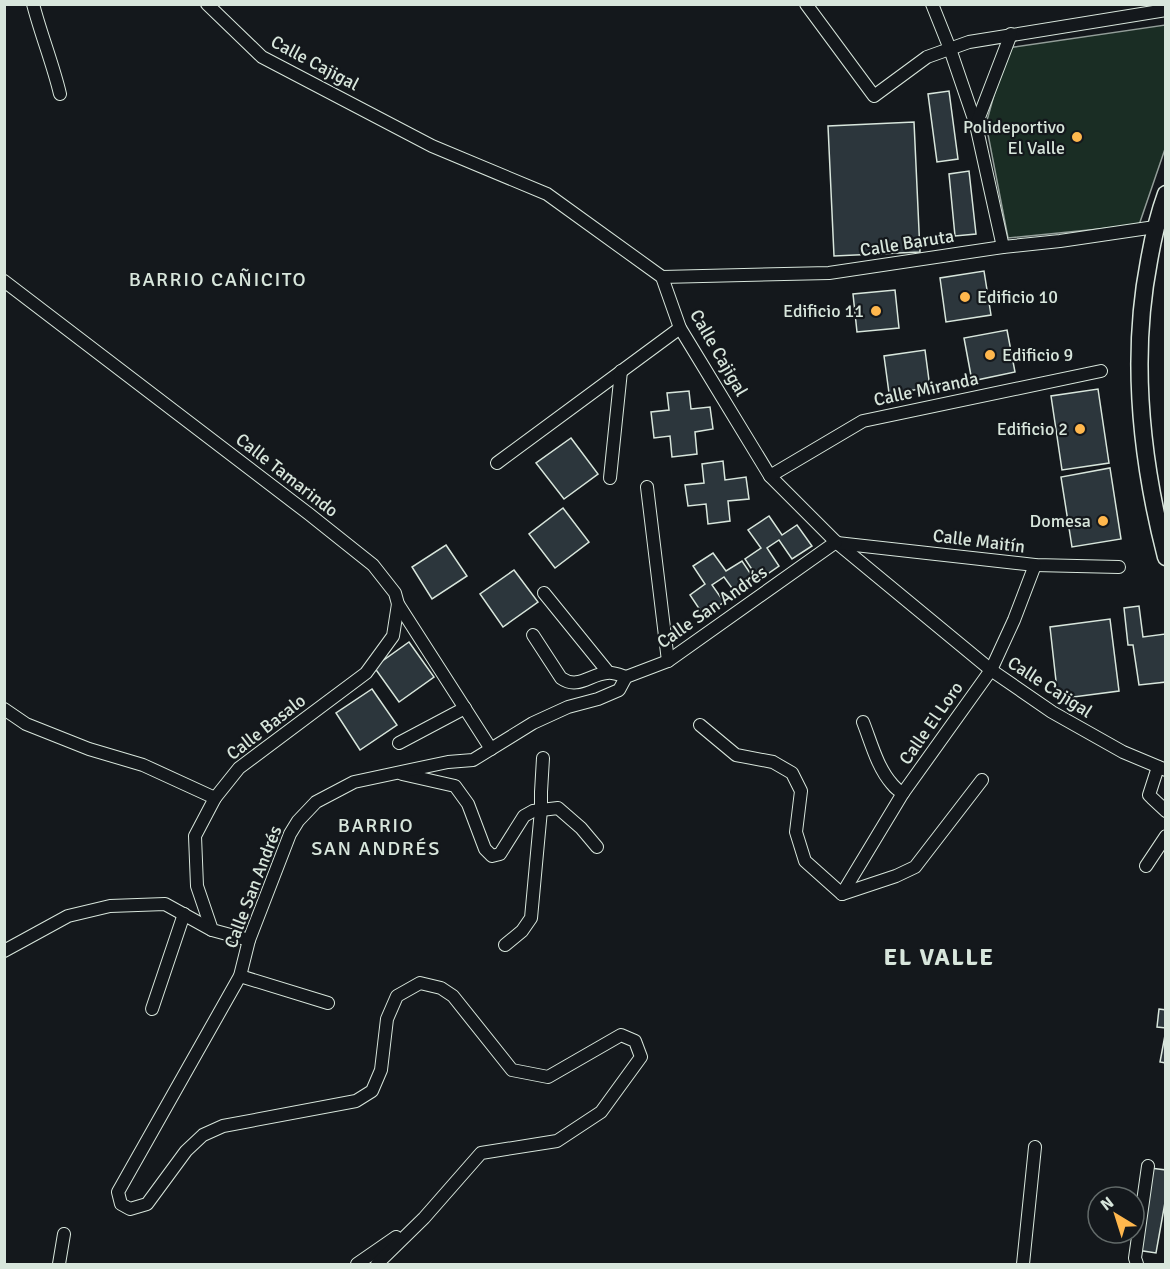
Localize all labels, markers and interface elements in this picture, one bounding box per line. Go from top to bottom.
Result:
street label: Calle Cajigal [267,31,363,95]
place label: Polideportivo El Valle [963,116,1065,159]
marker: Polideportivo El Valle [1070,130,1084,144]
street label: Calle Baruta [858,225,956,261]
district label: BARRIO CAÑICITO [129,267,307,292]
place label: Edificio 10 [977,286,1058,308]
marker: Edificio 10 [958,290,972,304]
place label: Edificio 11 [783,300,864,322]
marker: Edificio 11 [869,304,883,318]
street label: Calle Cajigal [685,306,753,400]
place label: Edificio 9 [1002,344,1073,366]
marker: Edificio 9 [983,348,997,362]
street label: Calle Miranda [872,367,980,411]
place label: Edificio 2 [997,418,1068,440]
marker: Edificio 2 [1073,422,1087,436]
street label: Calle Tamarindo [231,428,343,522]
place label: Domesa [1030,510,1091,532]
marker: Domesa [1096,514,1110,528]
street label: Calle Maitín [932,524,1026,558]
street label: Calle San Andrés [653,561,771,653]
street label: Calle Cajigal [1003,651,1097,723]
street label: Calle El Loro [894,677,968,769]
street label: Calle Basalo [222,689,310,765]
district label: BARRIO SAN ANDRÉS [311,813,441,861]
street label: Calle San Andrés [220,823,287,951]
district label: EL VALLE [883,942,995,972]
north arrow [1086,1185,1146,1245]
text: N [1097,1193,1118,1215]

